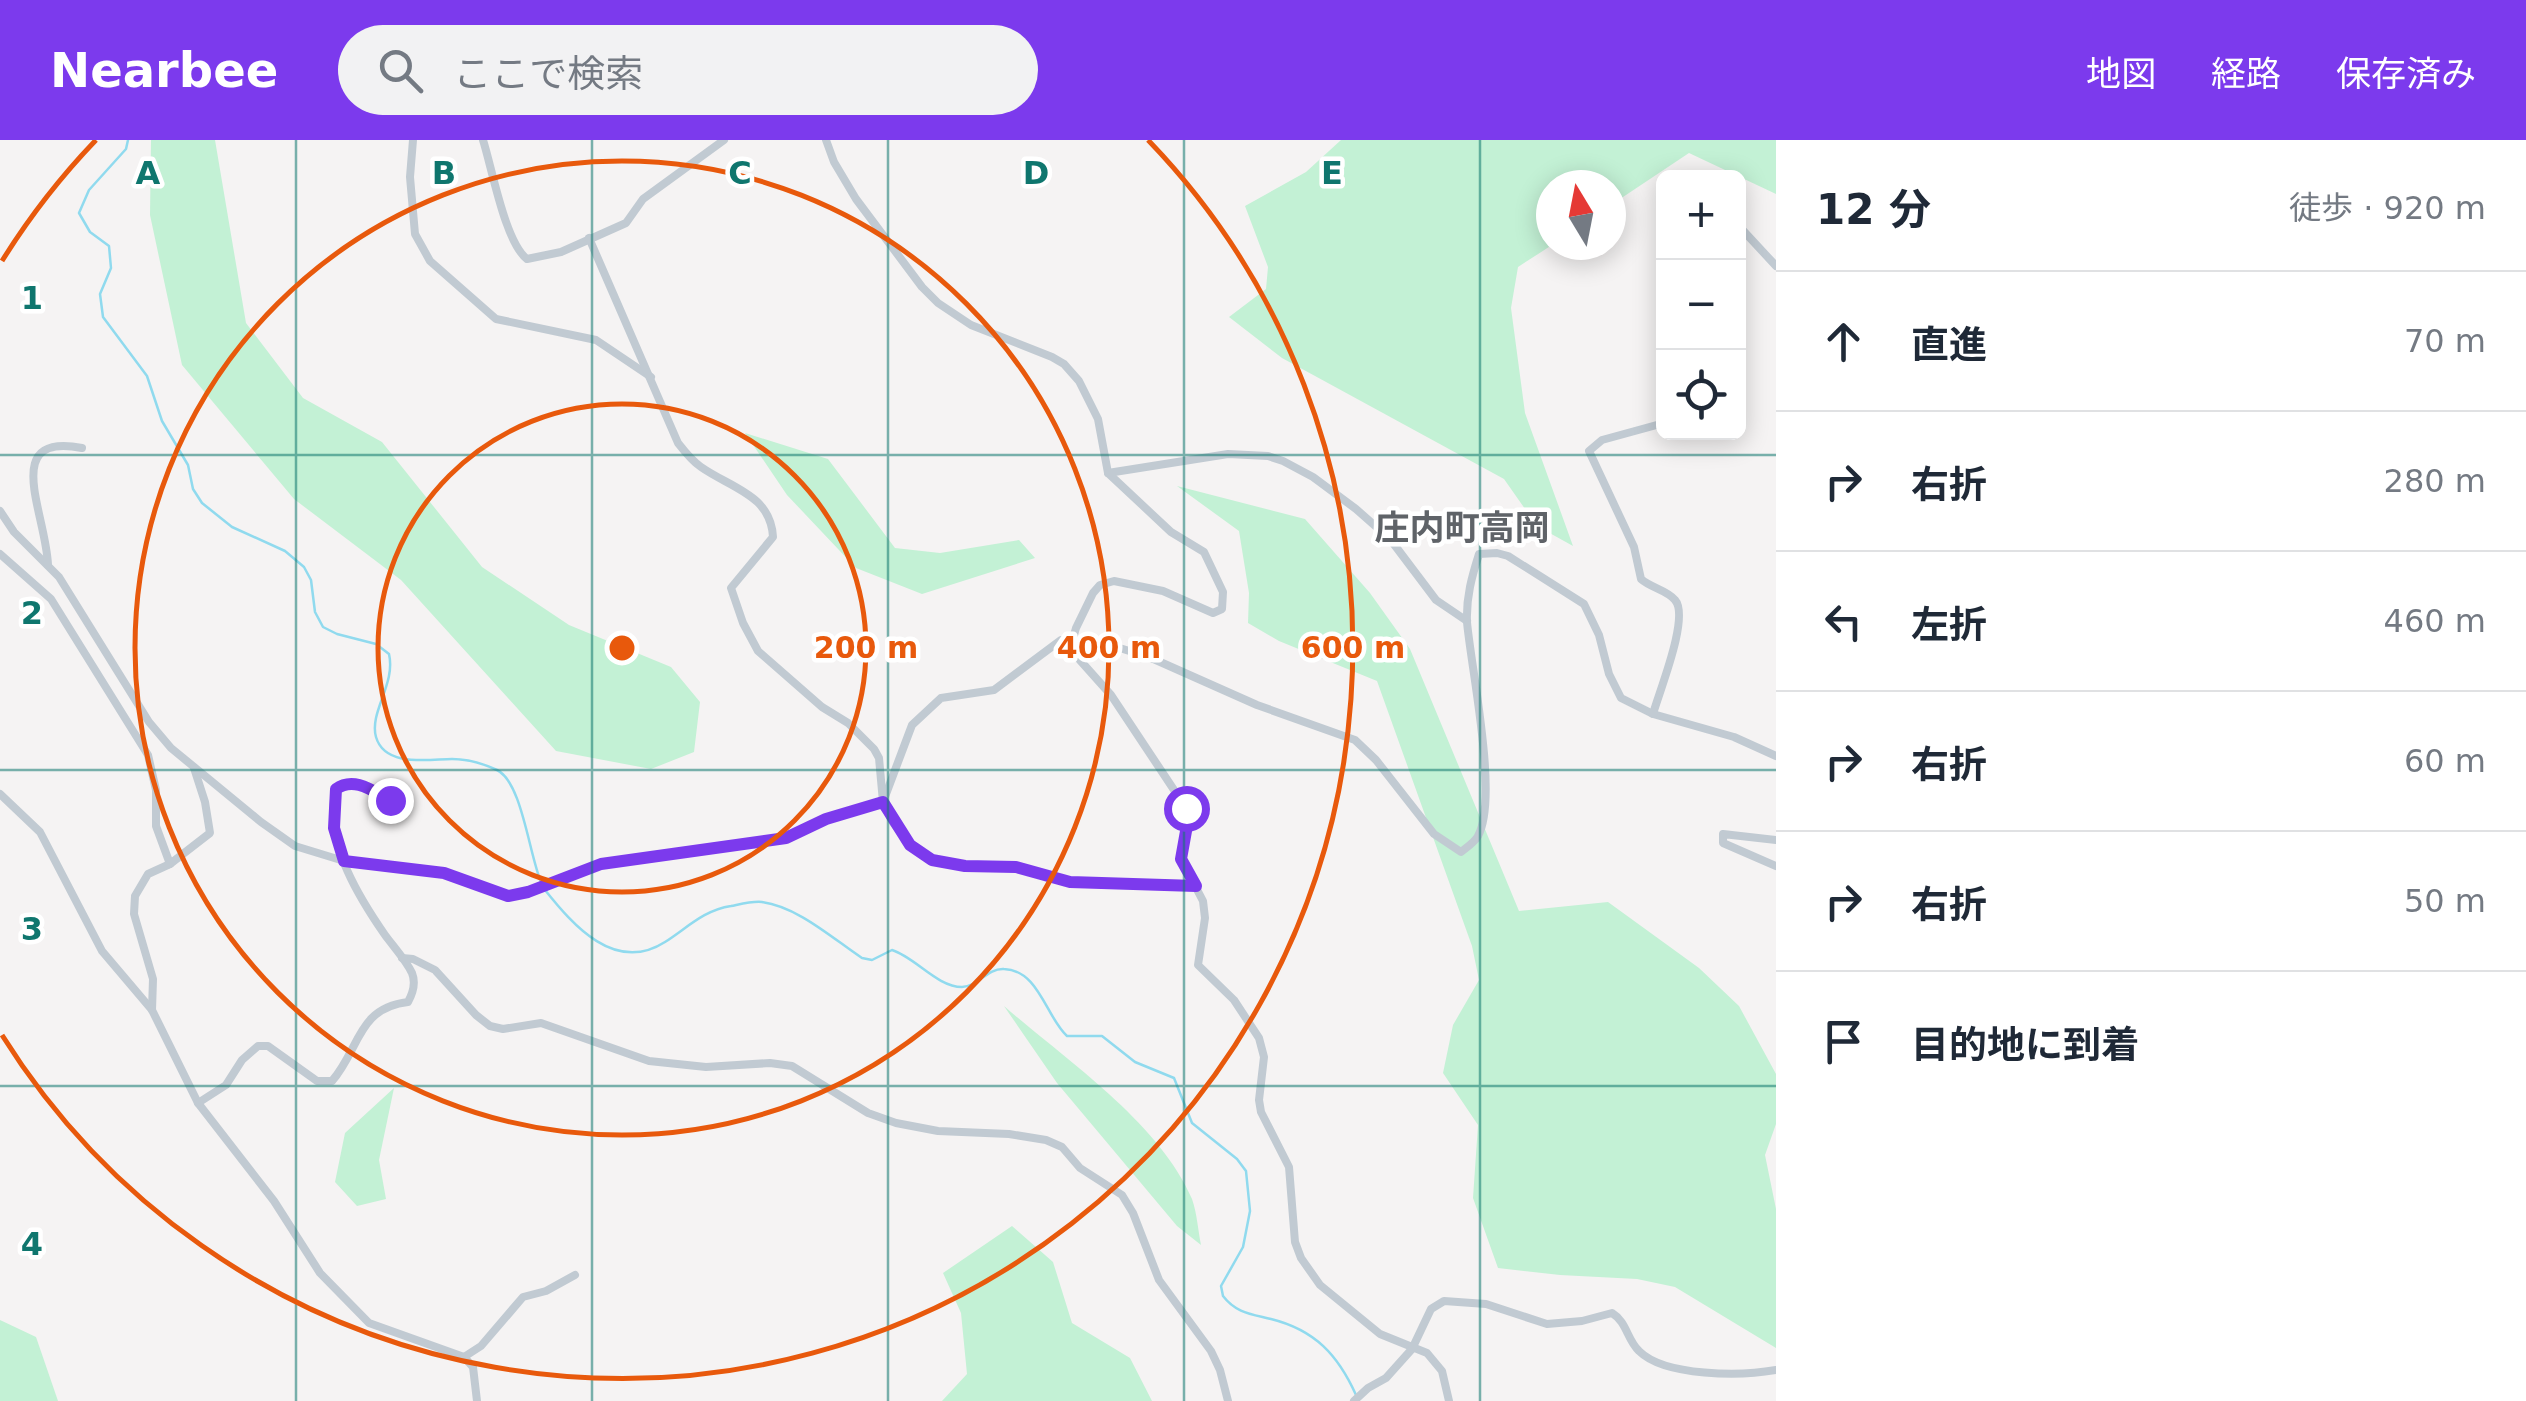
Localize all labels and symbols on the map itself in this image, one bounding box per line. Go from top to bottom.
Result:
text: A [136,154,161,192]
text: B [432,154,456,192]
text: C [728,154,752,192]
text: D [1023,154,1049,192]
text: E [1321,154,1343,192]
north arrow [1536,170,1626,260]
text: 1 [21,279,43,317]
district label: 庄内町高岡 [1374,508,1550,548]
text: 2 [21,594,43,632]
centre of rings [604,630,640,666]
text: 200 m [814,630,918,665]
text: 400 m [1057,630,1161,665]
text: 600 m [1301,630,1405,665]
route end [368,778,414,824]
route start [1164,786,1210,832]
text: 3 [21,910,43,948]
text: 4 [21,1225,43,1263]

